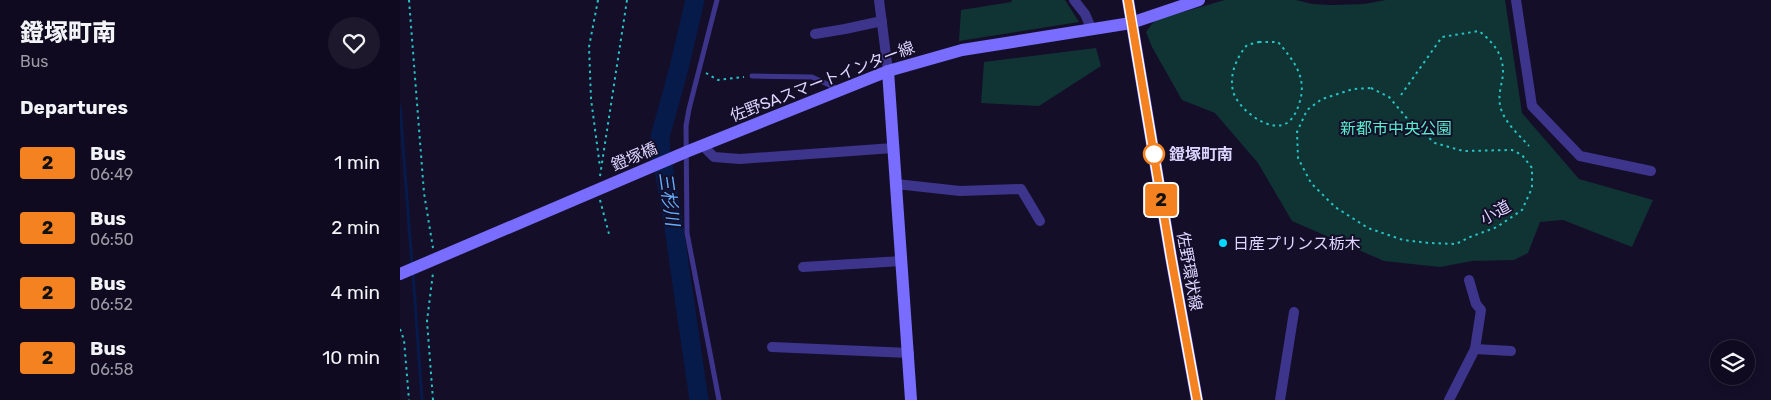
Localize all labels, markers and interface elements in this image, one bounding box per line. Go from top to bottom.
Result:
button: heart [328,17,380,69]
text: 鐙塚町南 [20,19,116,47]
street label: 佐野SAスマートインター線 [727,37,917,125]
text: Bus [20,52,48,71]
text: Departures [20,96,128,119]
park label: 新都市中央公園 [1340,119,1452,138]
street label: 鐙塚橋 [608,138,660,175]
text: Bus [90,142,126,165]
marker: 鐙塚町南 [1143,143,1165,165]
place label: 鐙塚町南 [1169,145,1233,164]
text: 1 min [334,151,380,174]
text: 2 [42,152,53,174]
text: 06:49 [90,165,133,184]
water label: 三杉川 [654,171,684,229]
line badge: 2 [1145,184,1177,216]
text: 2 [1155,189,1167,211]
street label: 小道 [1477,196,1514,229]
text: Bus [90,207,126,230]
text: 2 min [331,216,380,239]
text: 2 [42,217,53,239]
text: 06:50 [90,230,134,249]
street label: 佐野環状線 [1173,230,1206,312]
place label: 日産プリンス栃木 [1233,234,1361,253]
marker: 日産プリンス栃木 [1217,237,1229,249]
text: Bus [90,272,126,295]
text: 4 min [331,281,380,304]
text: 2 [42,282,53,304]
text: 06:52 [90,295,133,314]
text: Bus [90,337,126,360]
map controls [1710,340,1755,385]
button: layers [1710,340,1755,385]
text: 10 min [322,346,380,369]
text: 2 [42,347,53,369]
text: 06:58 [90,360,134,379]

